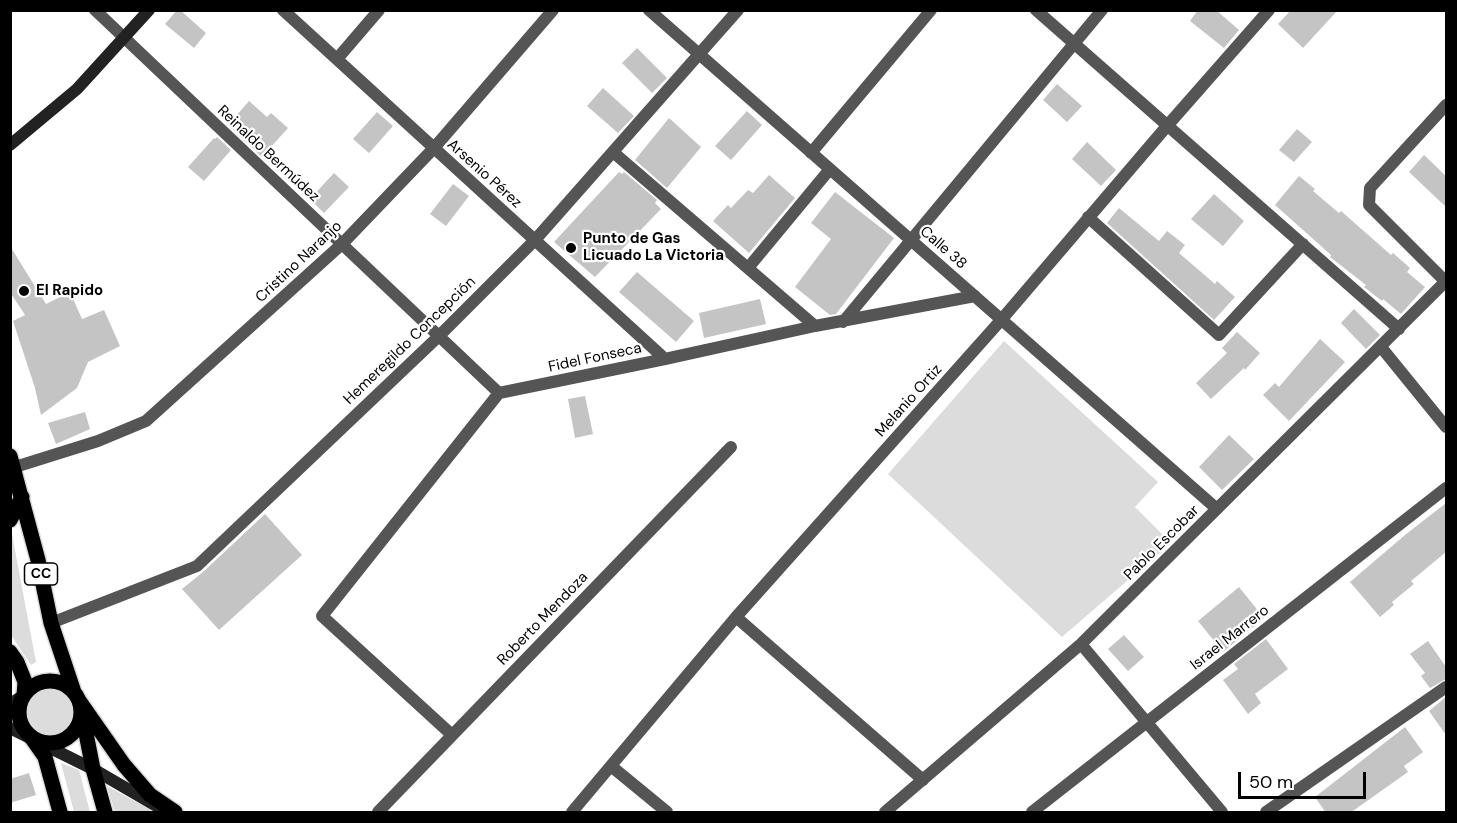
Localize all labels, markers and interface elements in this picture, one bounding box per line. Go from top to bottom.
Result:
street label: Reinaldo Bermúdez [213,102,323,206]
street label: Arsenio Pérez [443,136,525,212]
street label: Cristino Naranjo [252,217,346,307]
street label: Calle 38 [916,223,970,273]
place label: Punto de Gas Licuado La Victoria [583,230,724,265]
marker: Punto de Gas Licuado La Victoria [564,241,578,255]
street label: Hemeregildo Concepción [340,273,480,409]
place label: El Rapido [36,282,103,300]
marker: El Rapido [17,284,31,298]
street label: Fidel Fonseca [547,339,643,377]
street label: Melanio Ortiz [872,361,946,441]
street label: Pablo Escobar [1121,502,1203,584]
road number: CC [24,563,57,585]
street label: Roberto Mendoza [494,569,592,669]
street label: Israel Marrero [1187,602,1273,674]
scale bar [1241,760,1368,798]
text: 50 m [1249,770,1293,794]

